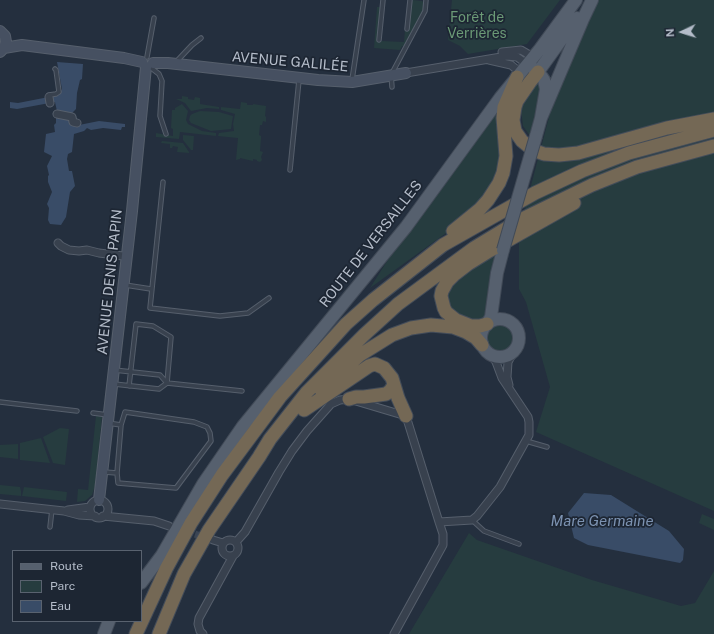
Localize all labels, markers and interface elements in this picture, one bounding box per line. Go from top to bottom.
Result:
park label: Forêt de Verrières [447,10,507,42]
north arrow [662,12,702,52]
text: N [664,28,676,38]
street label: AVENUE GALILÉE [231,49,349,75]
street label: ROUTE DE VERSAILLES [316,177,426,311]
street label: AVENUE DENIS PAPIN [94,208,126,356]
water label: Mare Germaine [550,512,654,530]
legend [12,550,142,622]
text: Route [50,559,83,573]
text: Parc [50,579,75,593]
text: Eau [50,599,71,613]

